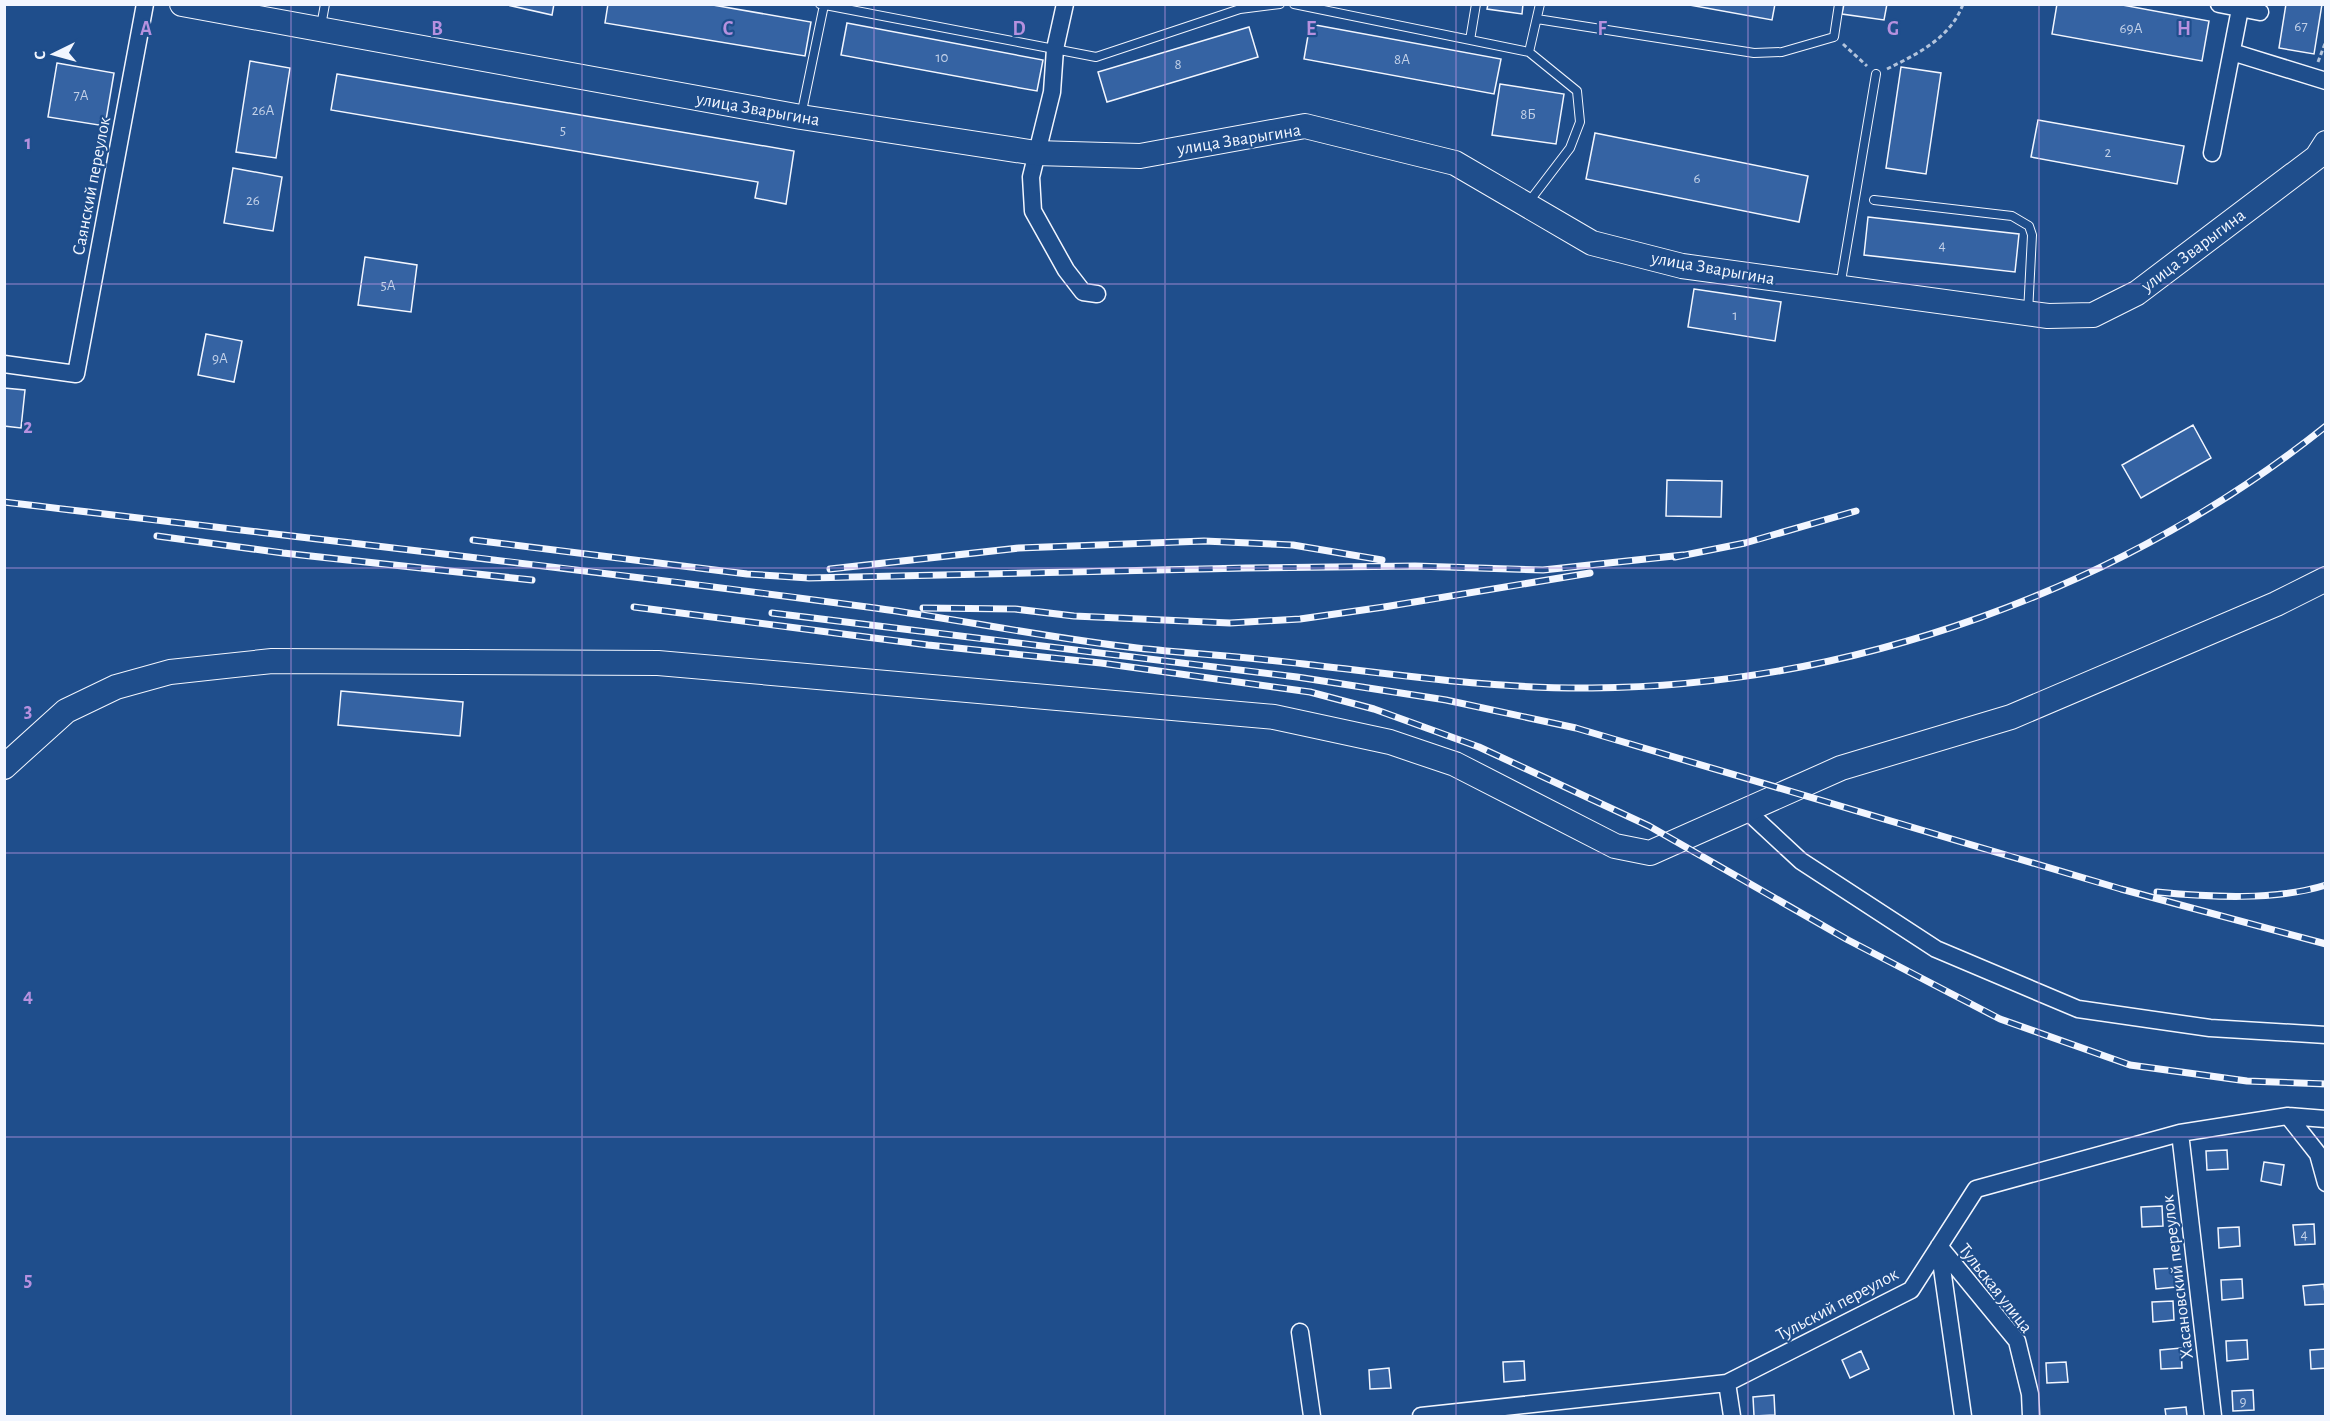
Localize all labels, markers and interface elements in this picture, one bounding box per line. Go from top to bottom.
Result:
text: A [140,19,152,39]
text: B [431,19,443,39]
text: C [723,19,734,39]
text: D [1012,19,1026,39]
text: E [1306,19,1316,39]
text: F [1597,19,1607,39]
text: G [1887,19,1899,39]
text: H [2177,19,2191,39]
house number: 67 [2294,19,2308,34]
house number: 69А [2120,21,2143,36]
north arrow [24,24,84,84]
text: С [32,50,48,60]
house number: 10 [935,50,949,65]
house number: 8А [1394,52,1410,67]
house number: 8 [1174,57,1182,72]
house number: 7А [73,88,89,103]
street label: улица Зварыгина [694,90,821,130]
house number: 26А [252,103,275,118]
house number: 8Б [1520,107,1536,122]
street label: Саянский переулок [70,115,114,257]
street label: улица Зварыгина [1175,121,1302,159]
house number: 5 [560,123,566,138]
text: 1 [24,133,32,153]
house number: 2 [2105,145,2112,160]
house number: 6 [1693,171,1701,186]
house number: 26 [246,193,260,208]
street label: улица Зварыгина [2137,206,2249,296]
house number: 4 [1938,238,1946,253]
street label: улица Зварыгина [1649,249,1776,289]
house number: 5А [380,278,396,293]
house number: 1 [1732,308,1738,323]
house number: 9А [212,351,228,366]
text: 2 [23,417,33,437]
text: 3 [24,701,32,721]
text: 4 [23,986,33,1006]
street label: Хасановский переулок [2159,1193,2197,1360]
house number: 4 [2300,1227,2308,1242]
street label: Тульская улица [1955,1241,2035,1337]
street label: Тульский переулок [1774,1265,1902,1345]
text: 5 [24,1270,32,1290]
house number: 9 [2239,1394,2247,1409]

